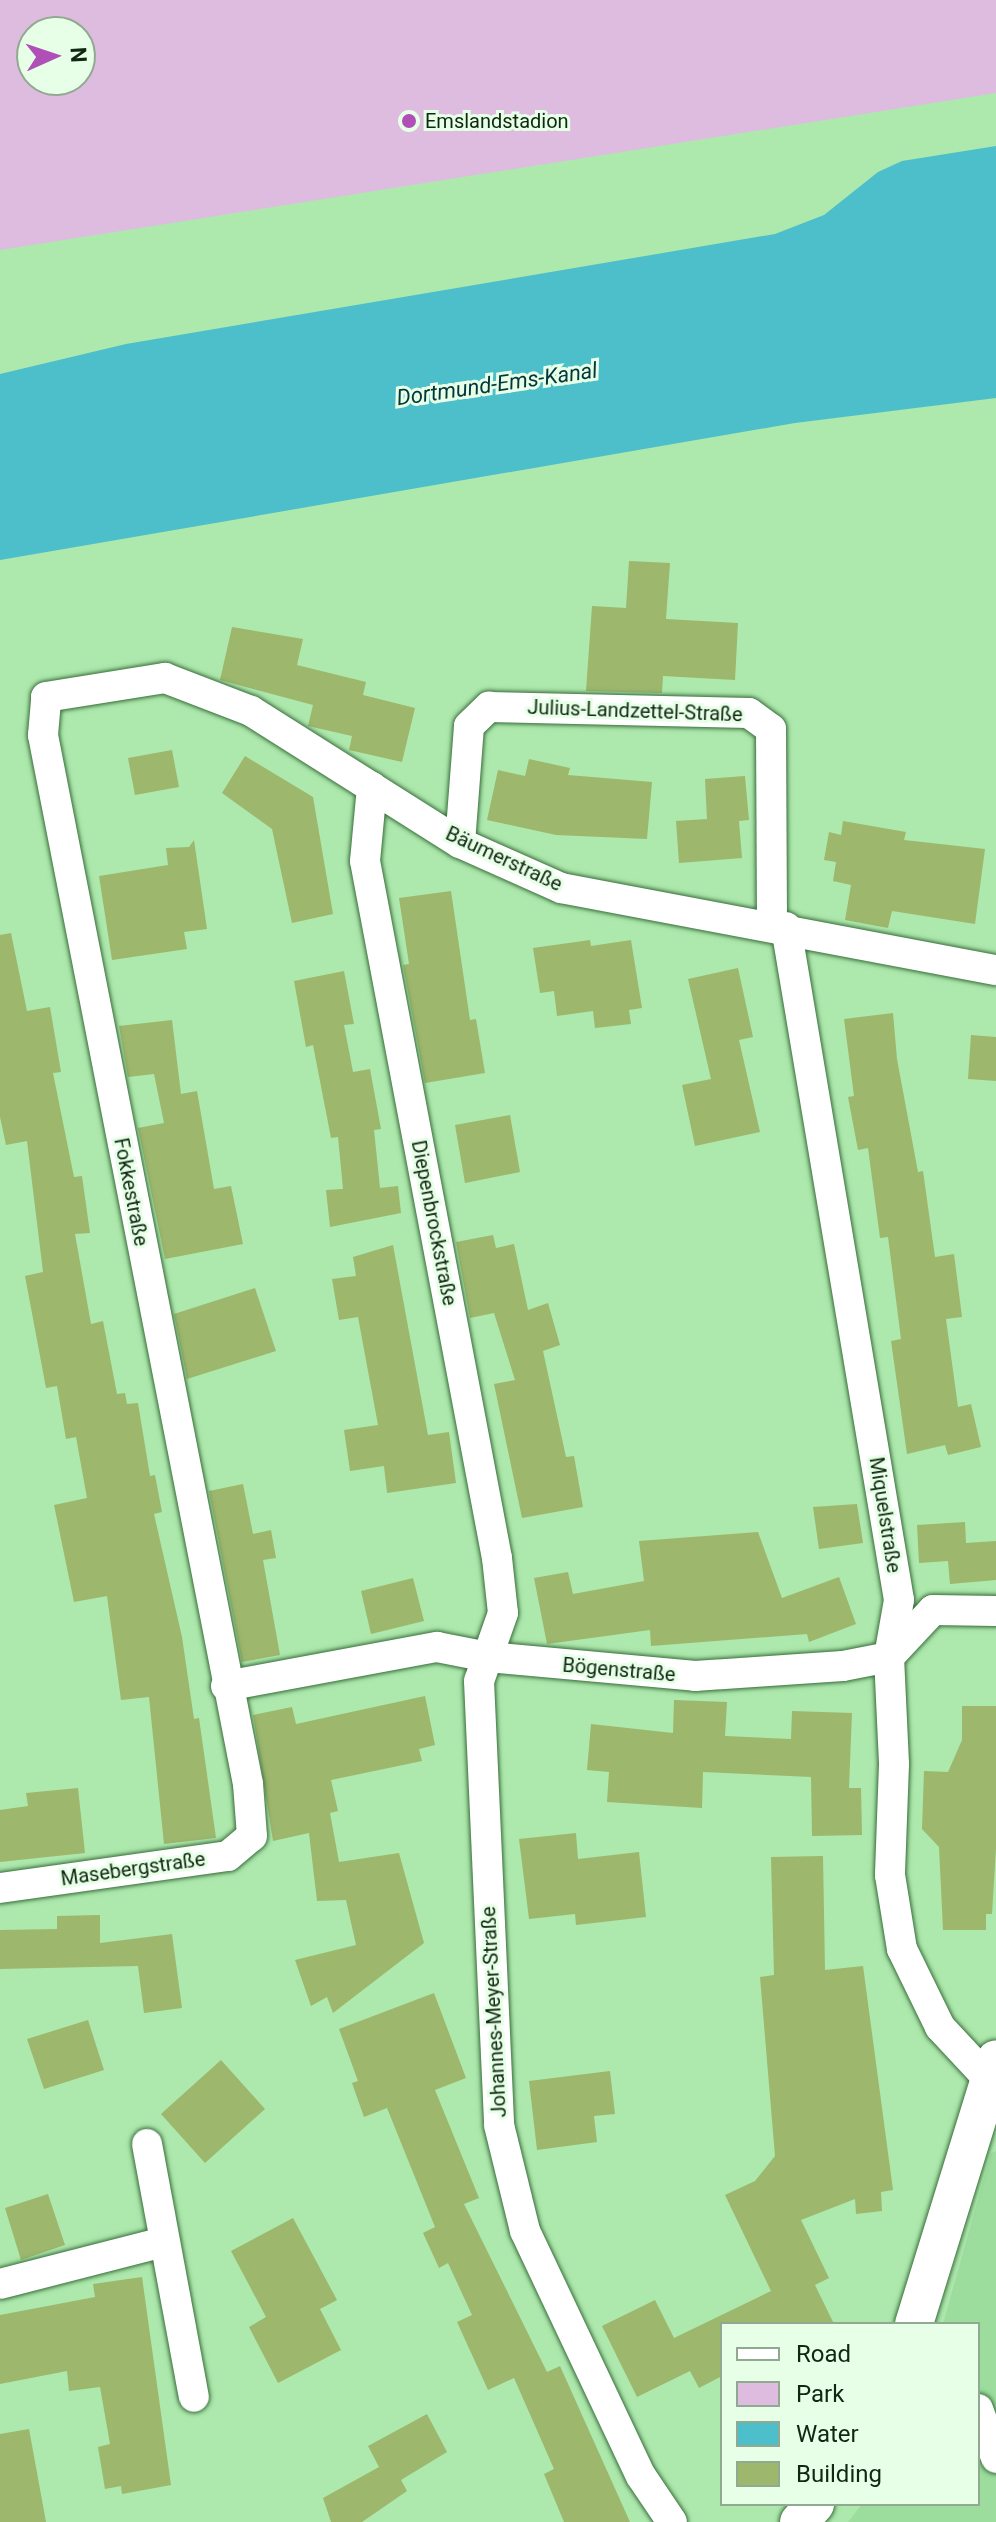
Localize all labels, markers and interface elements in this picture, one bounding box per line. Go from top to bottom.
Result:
north arrow [16,16,96,96]
text: N [66,46,91,63]
place label: Emslandstadion [425,109,569,133]
marker: Emslandstadion [400,112,418,130]
water label: Dortmund-Ems-Kanal [395,357,599,411]
street label: Julius-Landzettel-Straße [527,695,743,727]
street label: Bäumerstraße [442,822,566,896]
street label: Fokkestraße [109,1136,153,1248]
street label: Diepenbrockstraße [406,1138,462,1308]
street label: Miquelstraße [864,1455,906,1575]
street label: Bögenstraße [561,1653,677,1687]
street label: Masebergstraße [59,1847,207,1891]
street label: Johannes-Meyer-Straße [476,1906,512,2118]
legend [720,2322,980,2506]
text: Road [796,2340,851,2368]
text: Park [796,2380,844,2408]
text: Water [796,2420,859,2448]
text: Building [796,2460,882,2488]

